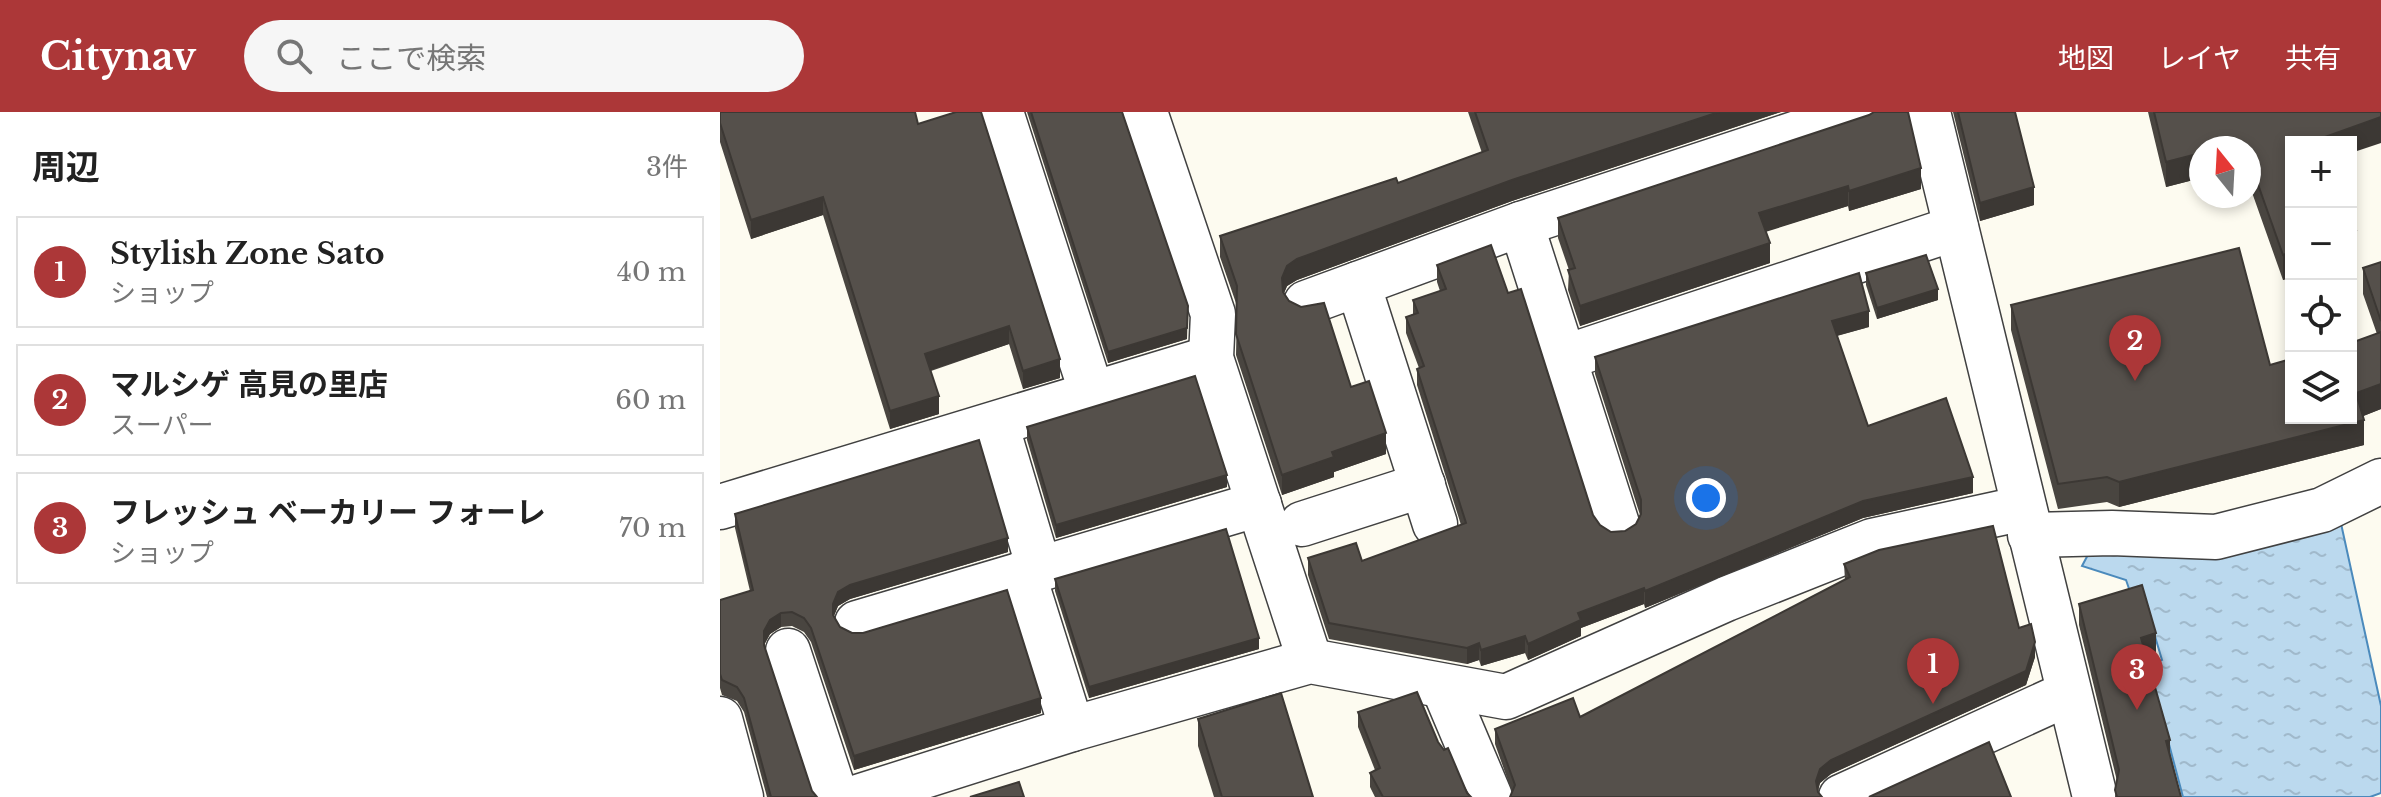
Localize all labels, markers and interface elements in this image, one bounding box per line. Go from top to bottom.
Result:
search box [244,20,804,92]
text: Citynav [40,33,196,80]
icon: search [272,34,316,78]
text: ここで検索 [336,40,486,77]
text: 地図 [2058,41,2114,76]
text: レイヤ [2158,41,2241,76]
text: 共有 [2285,41,2341,76]
north arrow [2189,136,2261,208]
map controls [2285,136,2357,424]
button: + [2285,136,2357,208]
text: 周辺 [32,146,100,188]
text: 3件 [646,151,688,183]
button: − [2285,208,2357,280]
text: Stylish Zone Sato [110,235,385,272]
text: 1 [54,256,66,288]
text: 40 m [617,256,686,288]
text: ショップ [110,277,214,309]
button: locate [2285,280,2357,352]
pin: 2 [2109,315,2161,381]
button: layers [2285,352,2357,424]
text: マルシゲ 高見の里店 [110,366,388,403]
text: 2 [52,384,68,416]
text: 60 m [615,384,686,416]
text: スーパー [110,409,214,441]
your location [1686,478,1726,518]
text: フレッシュ ベーカリー フォーレ [110,494,546,531]
text: 3 [52,512,68,544]
text: 70 m [619,512,686,544]
text: ショップ [110,537,214,569]
pin: 1 [1907,638,1959,704]
pin: 3 [2111,644,2163,710]

